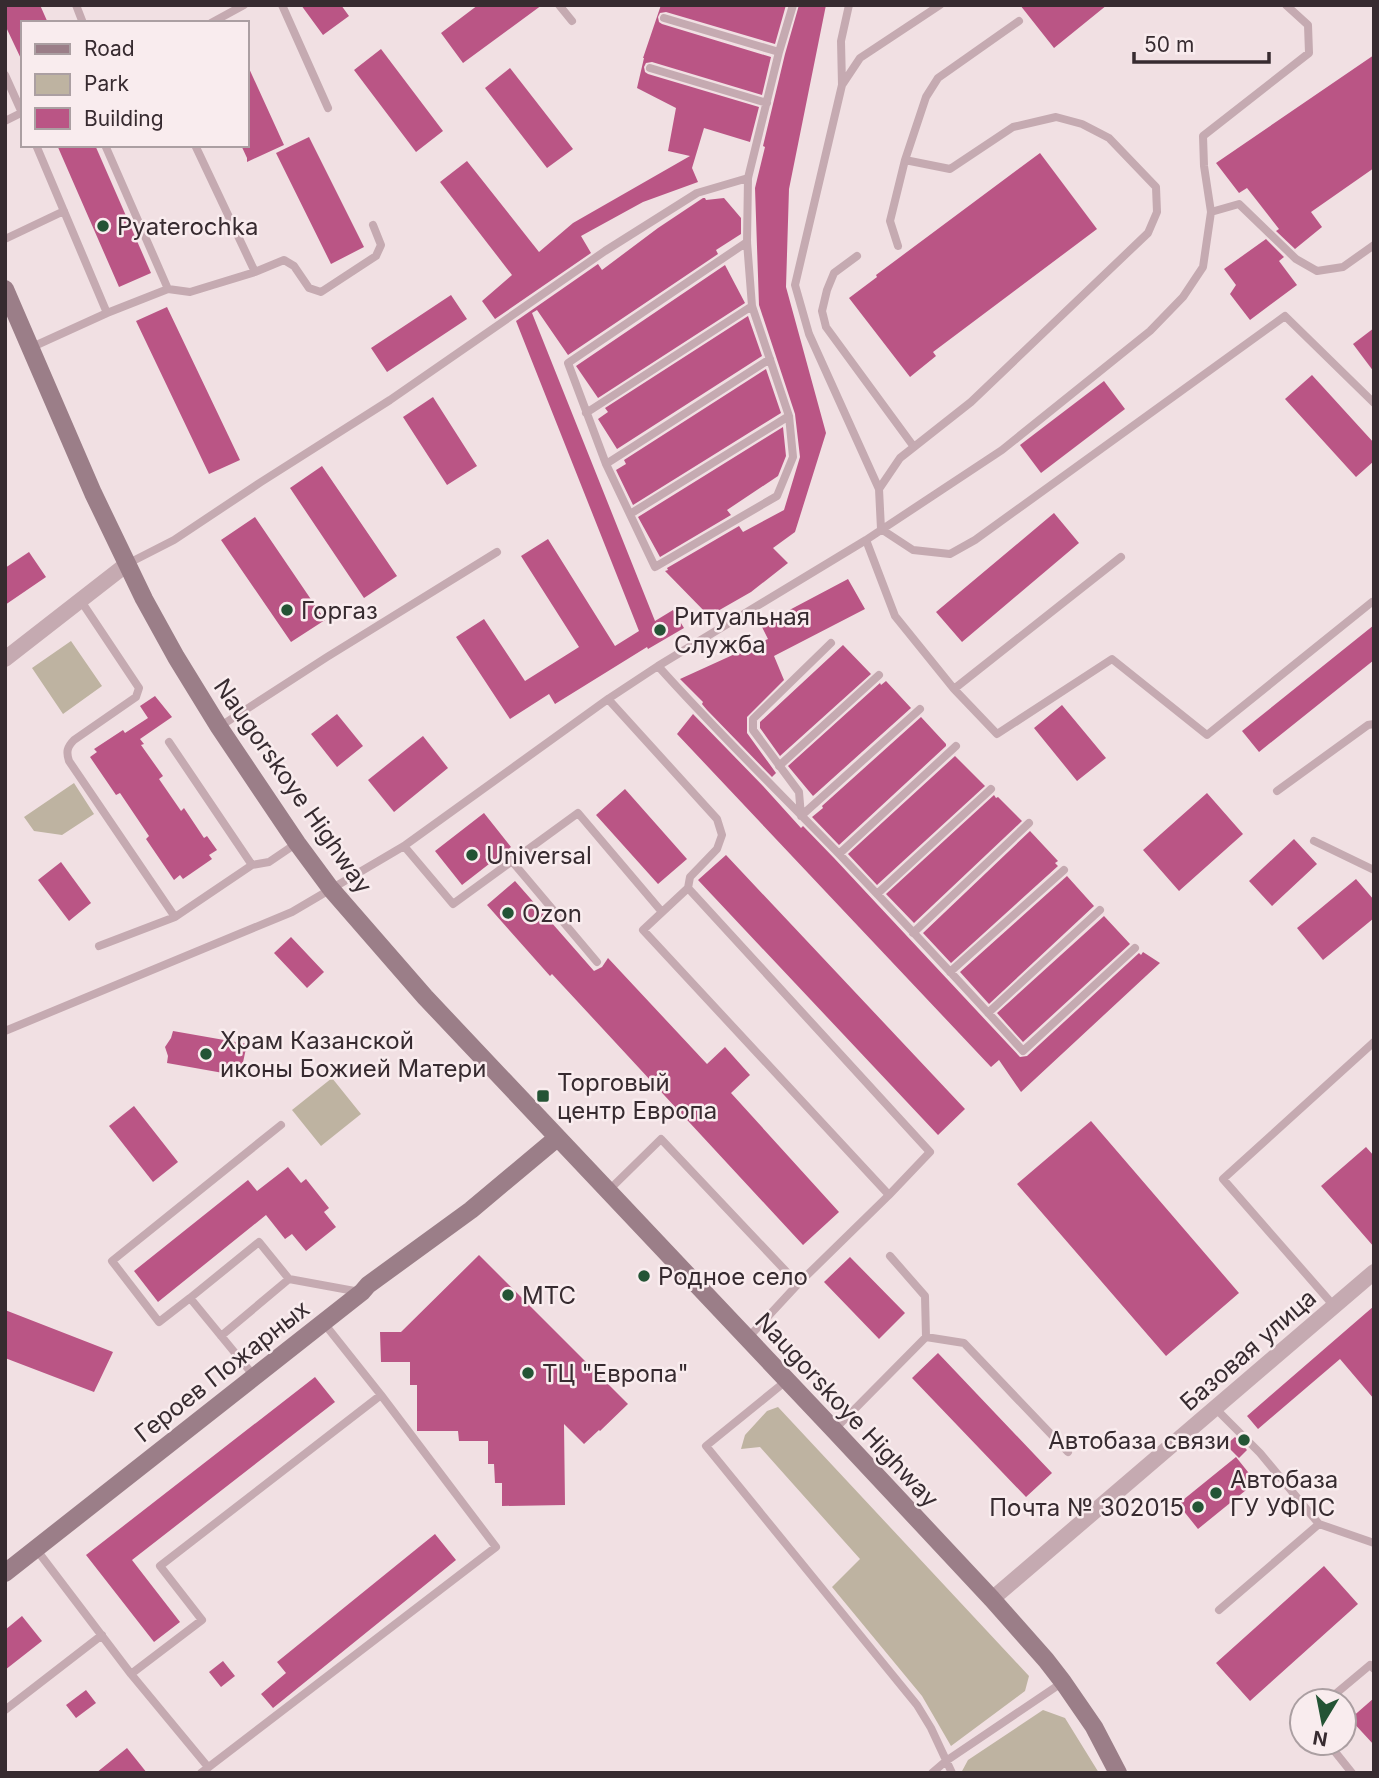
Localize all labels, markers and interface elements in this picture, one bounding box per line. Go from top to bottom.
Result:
legend [21,21,248,147]
scale bar [1134,21,1269,65]
text: 50 m [1144,32,1194,57]
text: Road [84,36,135,61]
text: Park [84,71,129,96]
text: Building [84,106,164,131]
place label: Pyaterochka [117,212,258,241]
marker: Pyaterochka [95,218,111,234]
place label: Горгаз [301,596,378,625]
marker: Горгаз [279,602,295,618]
place label: Ритуальная Служба [674,602,810,659]
marker: Ритуальная Служба [652,622,668,638]
street label: Naugorskoye Highway [208,673,378,899]
place label: Universal [486,841,592,870]
marker: Universal [464,847,480,863]
place label: Ozon [522,899,582,928]
marker: Ozon [500,905,516,921]
place label: Храм Казанской иконы Божией Матери [220,1026,486,1083]
marker: Храм Казанской иконы Божией Матери [198,1046,214,1062]
place label: Торговый центр Европа [557,1068,717,1125]
marker: Торговый центр Европа [535,1088,551,1104]
place label: Родное село [658,1262,808,1291]
marker: Родное село [636,1268,652,1284]
place label: МТС [522,1281,576,1310]
street label: Базовая улица [1174,1283,1322,1417]
marker: МТС [500,1287,516,1303]
street label: Героев Пожарных [129,1294,315,1448]
street label: Naugorskoye Highway [749,1307,945,1513]
place label: ТЦ "Европа" [542,1359,689,1388]
marker: ТЦ "Европа" [520,1365,536,1381]
place label: Автобаза связи [1048,1426,1230,1455]
marker: Автобаза связи [1236,1432,1252,1448]
place label: Автобаза ГУ УФПС [1230,1465,1338,1522]
marker: Автобаза ГУ УФПС [1208,1485,1224,1501]
place label: Почта № 302015 [989,1493,1184,1522]
marker: Почта № 302015 [1190,1499,1206,1515]
north arrow [1288,1687,1358,1757]
text: N [1311,1726,1329,1751]

